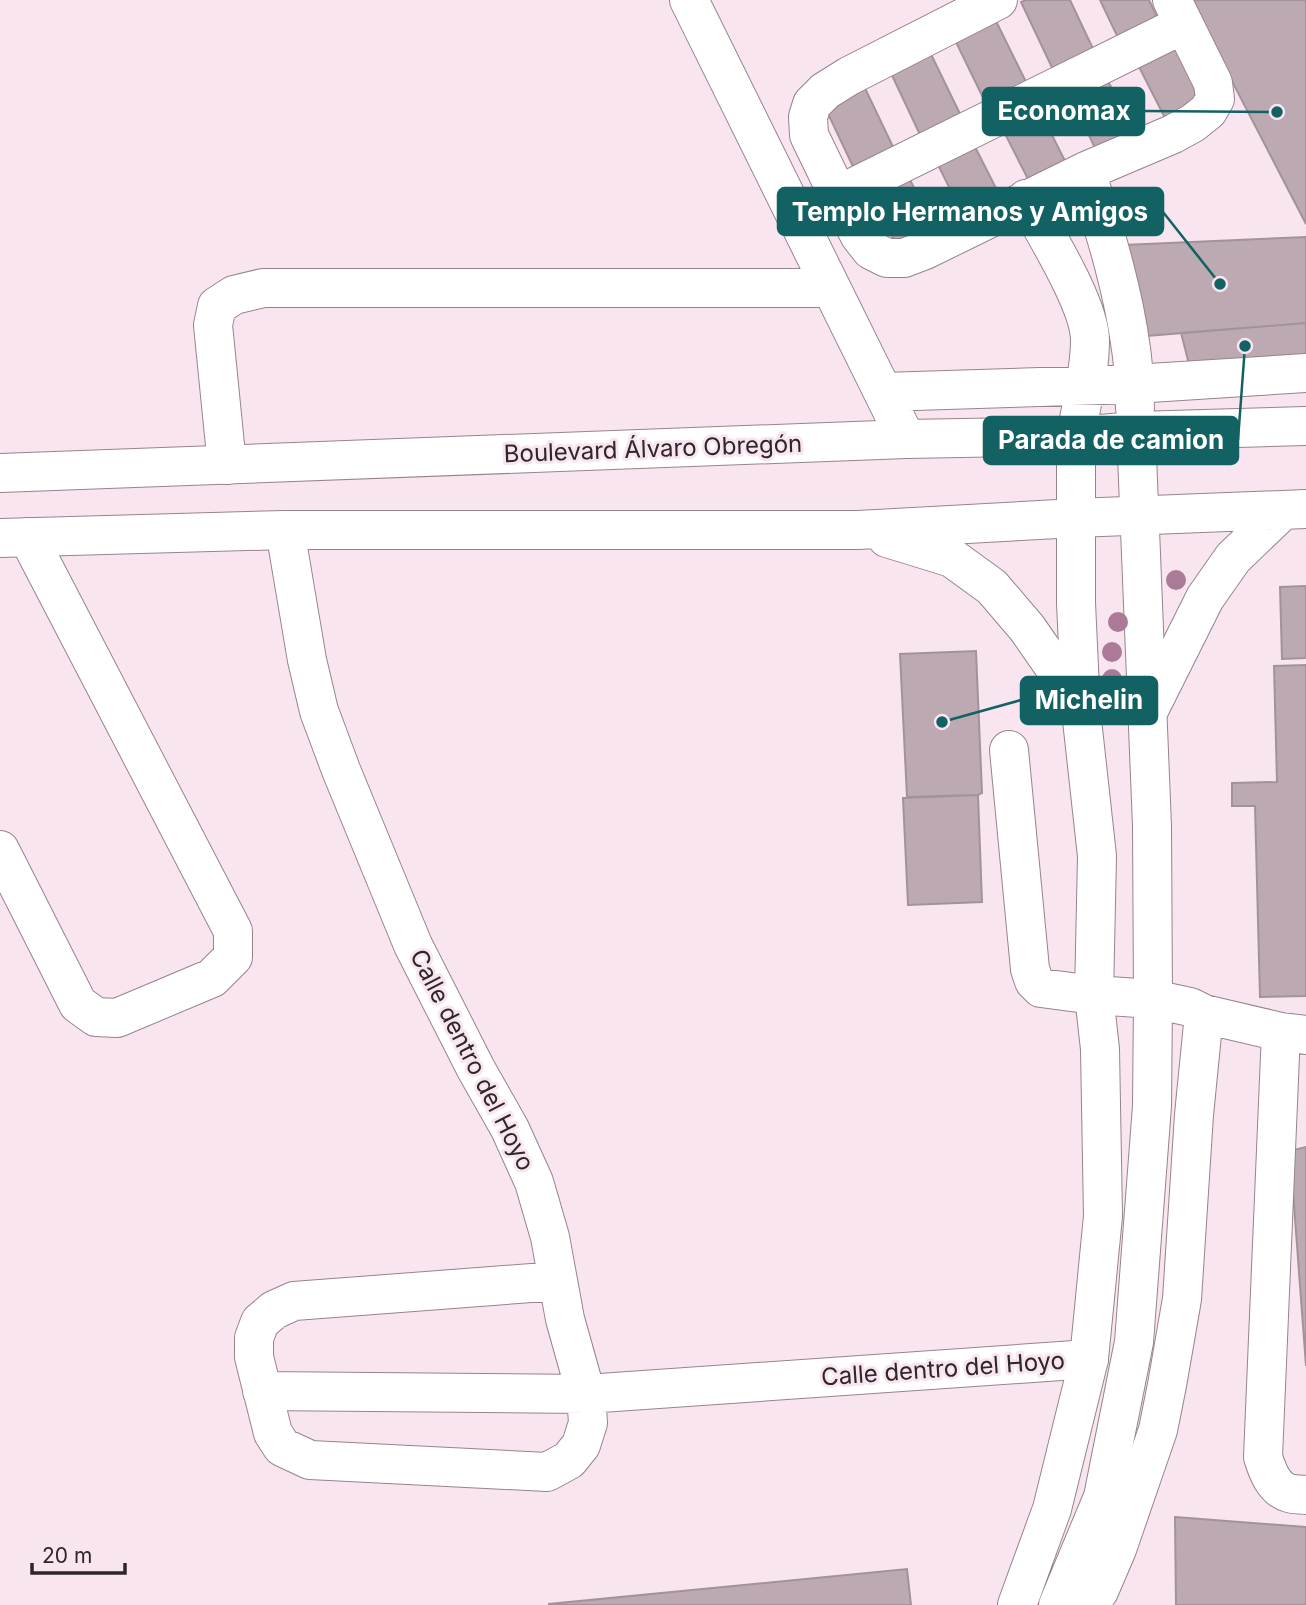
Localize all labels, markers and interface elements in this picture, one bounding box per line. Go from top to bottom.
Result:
callout: Economax [983,88,1144,135]
text: Economax [997,95,1131,126]
callout: Templo Hermanos y Amigos [778,188,1163,235]
text: Templo Hermanos y Amigos [792,196,1148,227]
callout: Parada de camion [984,417,1238,464]
text: Parada de camion [998,424,1224,455]
street label: Boulevard Álvaro Obregón [503,428,803,468]
callout: Michelin [1021,677,1157,724]
text: Michelin [1035,684,1143,715]
street label: Calle dentro del Hoyo [404,944,541,1175]
street label: Calle dentro del Hoyo [820,1346,1066,1391]
scale bar [32,1532,124,1576]
text: 20 m [42,1543,92,1568]

